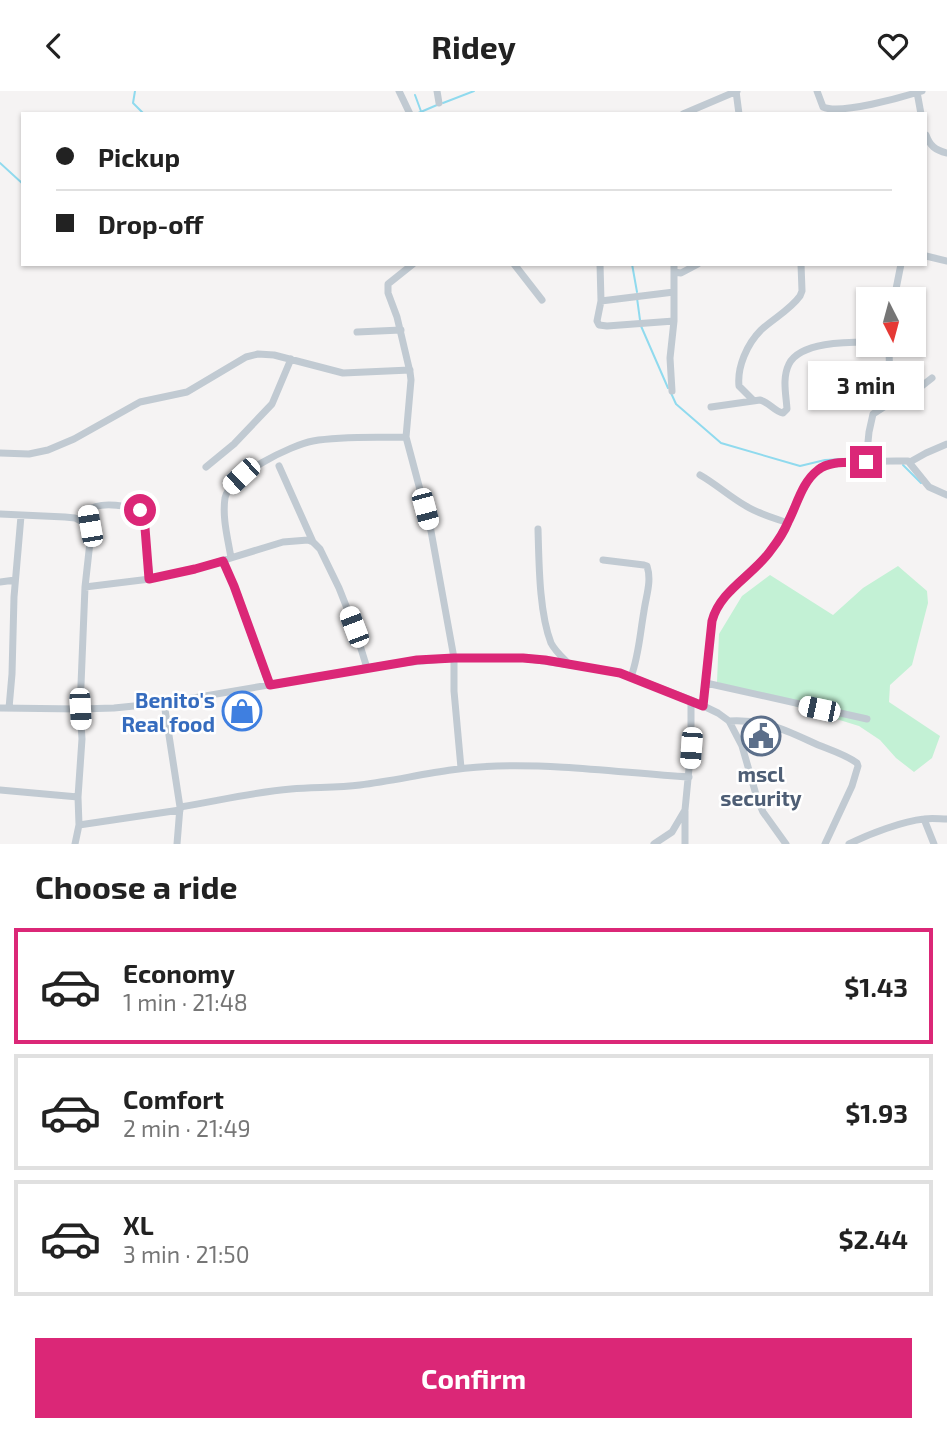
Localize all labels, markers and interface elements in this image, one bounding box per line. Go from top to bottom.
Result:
icon: back [35,27,73,65]
text: Ridey [431,27,516,65]
icon: heart [874,27,912,65]
text: Pickup [98,141,180,172]
text: Drop-off [98,208,203,239]
north arrow [856,287,926,357]
map controls [856,287,926,357]
callout: 3 min [808,361,924,409]
text: 3 min [837,371,895,399]
route end [850,446,882,478]
car [219,454,264,498]
car [410,486,441,532]
route start [124,494,156,526]
car [77,503,104,549]
car [337,604,372,650]
car [69,687,92,731]
place label: Benito's Real food [121,687,215,736]
shop icon: Benito's Real food [221,690,263,732]
car [797,694,842,724]
public building icon: mscl security [740,715,782,757]
car [680,726,703,770]
place label: mscl security [720,761,802,811]
text: Choose a ride [35,867,238,905]
icon: car [39,955,102,1018]
text: Economy [123,957,235,988]
text: $1.43 [844,971,908,1002]
text: 1 min · 21:48 [123,988,248,1016]
icon: car [39,1081,102,1144]
text: Comfort [123,1083,224,1114]
text: $1.93 [845,1097,908,1128]
text: 2 min · 21:49 [123,1114,251,1142]
icon: car [39,1207,102,1270]
text: XL [123,1209,154,1240]
text: $2.44 [838,1223,908,1254]
text: 3 min · 21:50 [123,1240,250,1268]
button: Confirm [35,1338,912,1418]

